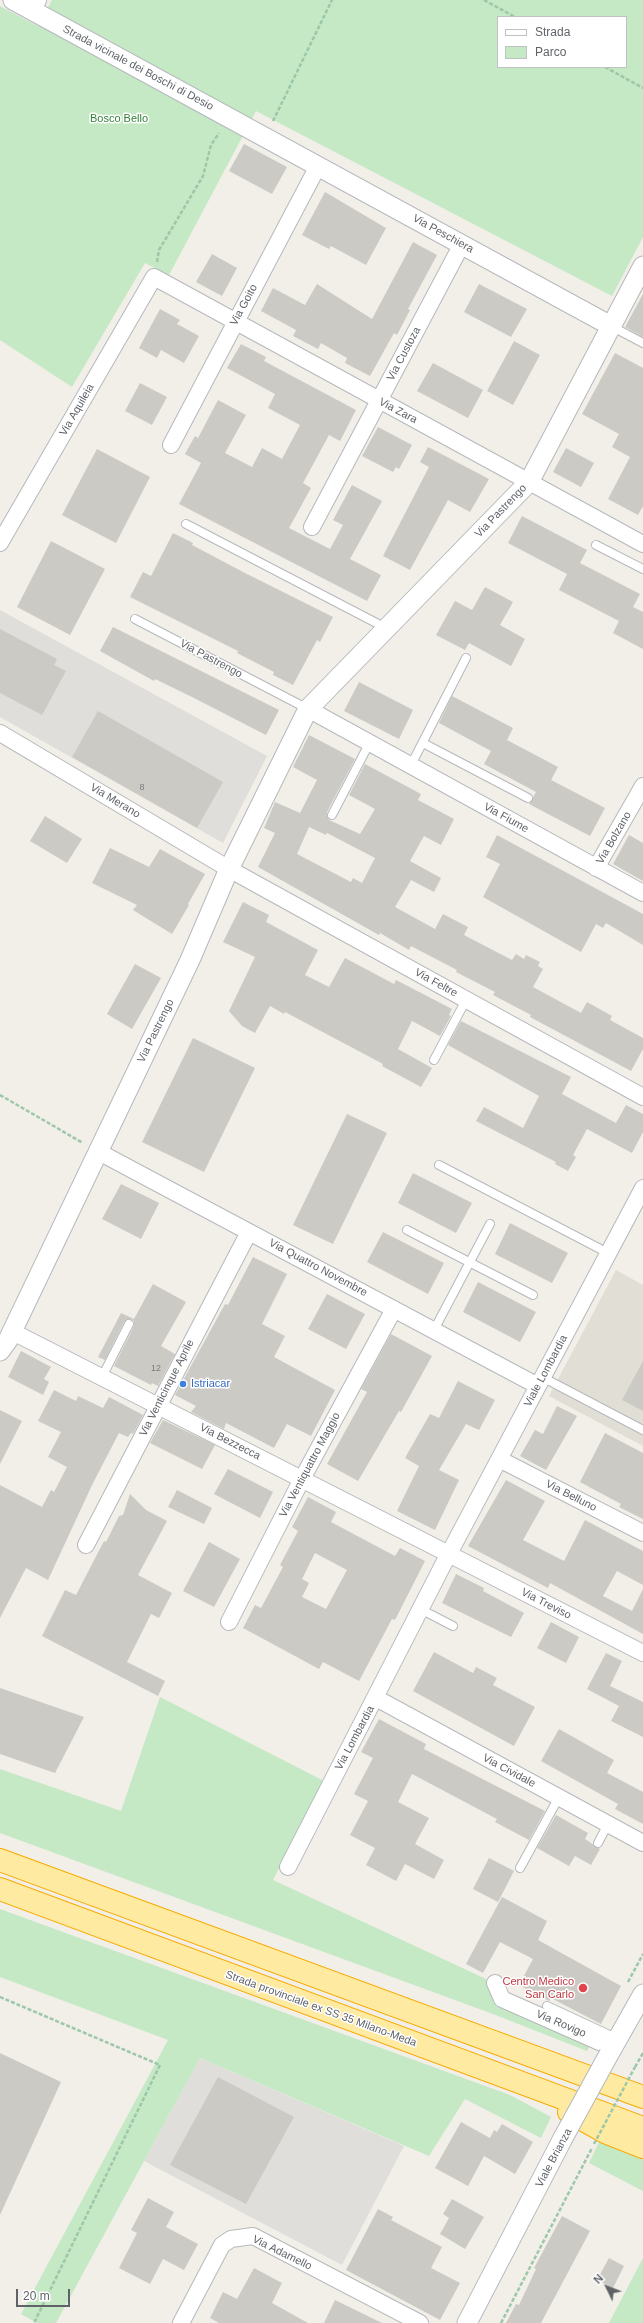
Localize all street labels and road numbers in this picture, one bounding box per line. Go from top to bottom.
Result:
street label: Strada vicinale dei Boschi di Desio [60,23,216,113]
street label: Via Peschiera [410,212,476,256]
street label: Via Goito [228,282,260,328]
street label: Via Custoza [384,325,424,383]
street label: Via Aquileia [57,382,97,438]
street label: Via Zara [377,395,419,427]
street label: Via Pastrengo [472,482,530,540]
street label: Via Pastrengo [177,637,245,681]
street label: Via Merano [88,781,142,821]
street label: Via Fiume [481,800,531,836]
street label: Via Bolzano [594,809,634,867]
street label: Via Feltre [412,966,460,1000]
street label: Via Pastrengo [135,997,177,1065]
street label: Via Quattro Novembre [267,1237,369,1299]
street label: Viale Lombardia [522,1333,570,1409]
street label: Via Venticinque Aprile [137,1337,197,1439]
street label: Via Ventiquattro Maggio [277,1410,343,1520]
street label: Via Bezzecca [197,1421,263,1463]
street label: Via Belluno [543,1478,599,1514]
street label: Via Treviso [519,1586,573,1622]
street label: Via Lombardia [333,1704,377,1772]
street label: Via Cividale [480,1752,538,1790]
street label: Strada provinciale ex SS 35 Milano-Meda [224,1968,418,2050]
street label: Via Rovigo [534,2008,588,2040]
street label: Viale Brianza [533,2126,575,2190]
street label: Via Adamello [250,2233,314,2273]

